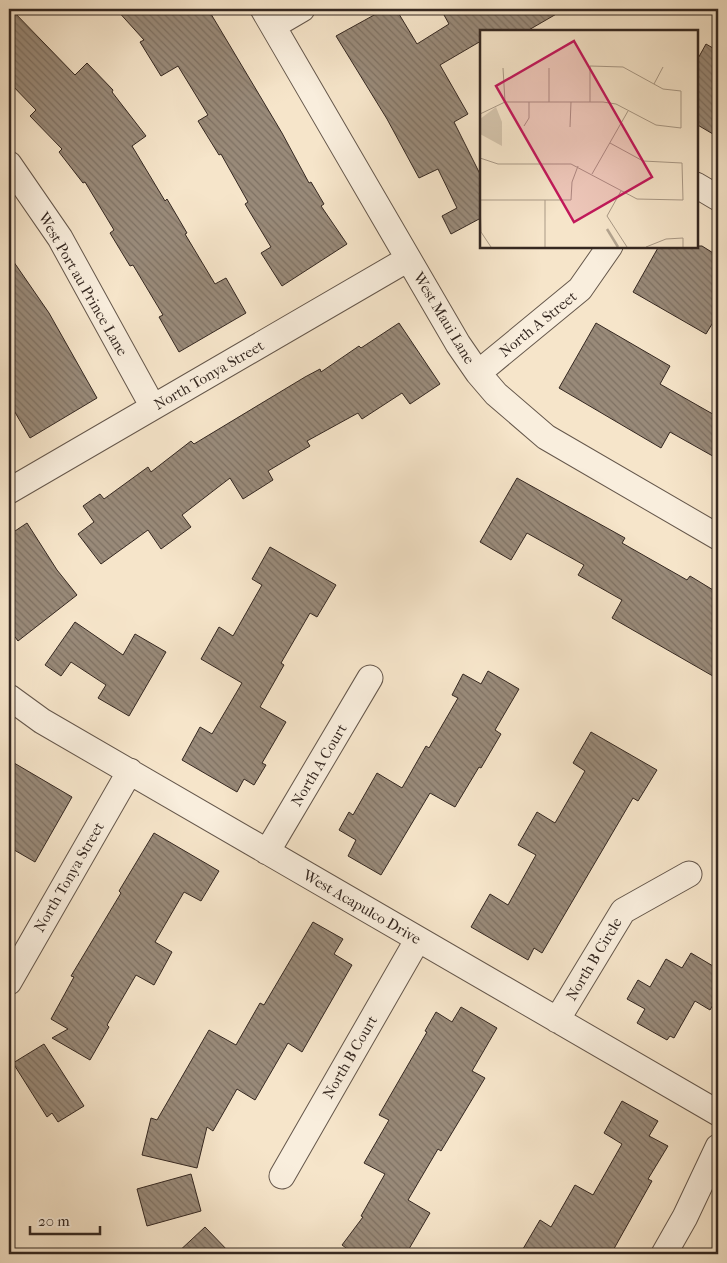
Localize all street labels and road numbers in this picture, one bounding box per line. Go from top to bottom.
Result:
street label: West Port au Prince Lane [34,208,132,360]
street label: West Maui Lane [409,268,479,368]
street label: North A Street [496,287,581,361]
street label: North Tonya Street [151,336,268,414]
street label: North A Court [287,720,351,809]
street label: North Tonya Street [30,818,108,935]
street label: West Acapulco Drive [299,865,425,948]
street label: North B Circle [562,914,626,1004]
street label: North B Court [319,1012,381,1102]

